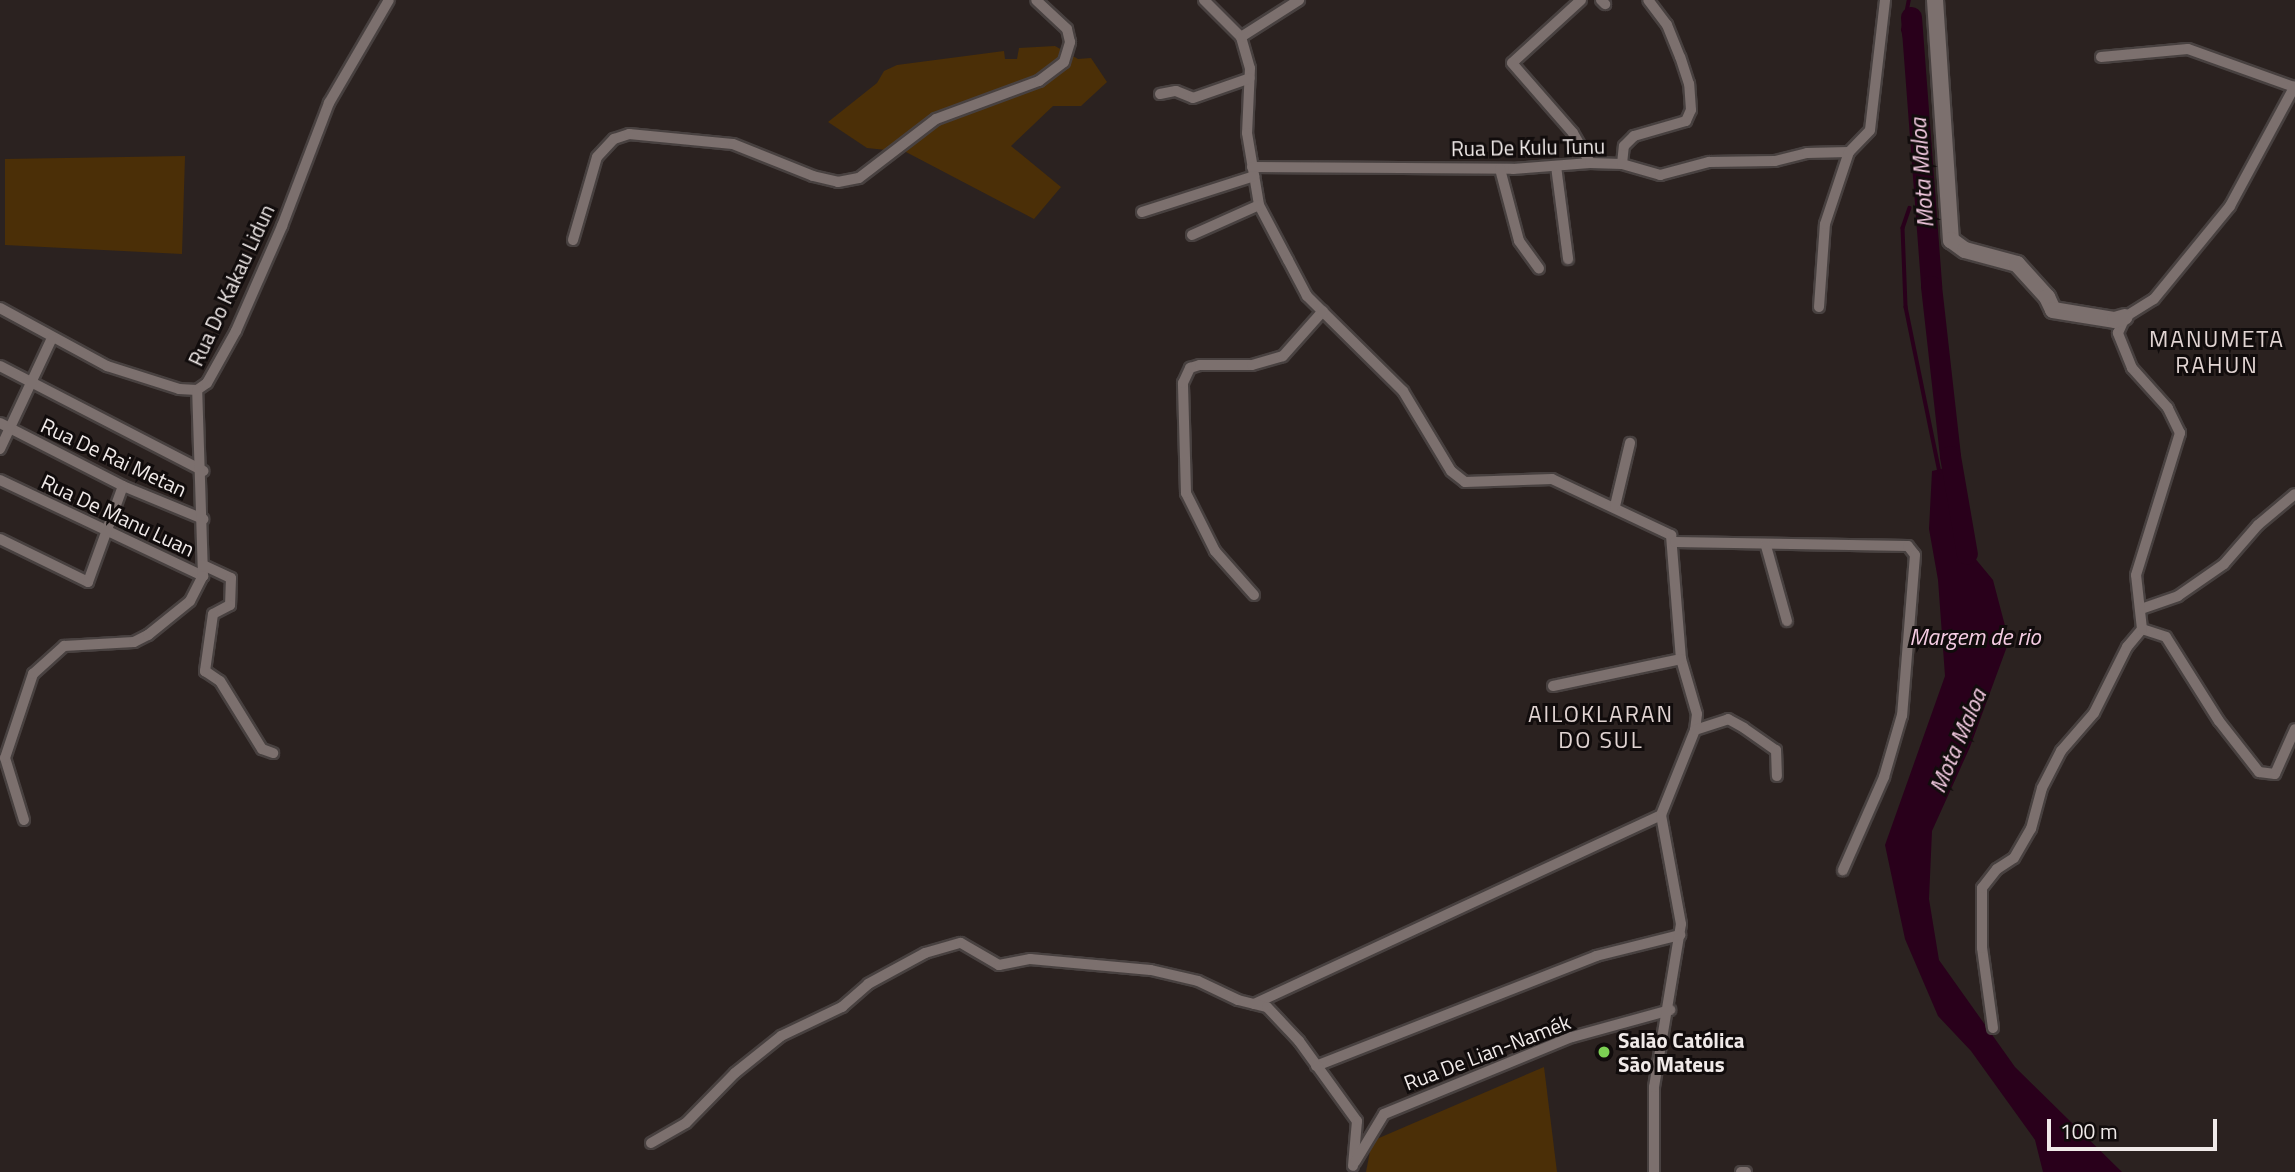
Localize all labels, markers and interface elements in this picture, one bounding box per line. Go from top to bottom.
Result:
water label: Mota Maloa [1904,117,1940,229]
street label: Rua De Kulu Tunu [1451,133,1605,161]
street label: Rua Do Kakau Lidun [183,200,279,370]
district label: MANUMETA RAHUN [2150,325,2284,379]
street label: Rua De Rai Metan [37,412,191,502]
street label: Rua De Manu Luan [37,468,199,562]
water label: Margem de rio [1909,623,2041,651]
water label: Mota Maloa [1924,685,1992,797]
district label: AILOKLARAN DO SUL [1529,700,1673,754]
street label: Rua De Lian-Namék [1400,1009,1574,1095]
place label: Salão Católica São Mateus [1618,1027,1744,1077]
marker: Salão Católica São Mateus [1596,1044,1612,1060]
scale bar [2050,1106,2220,1150]
text: 100 m [2060,1115,2117,1147]

